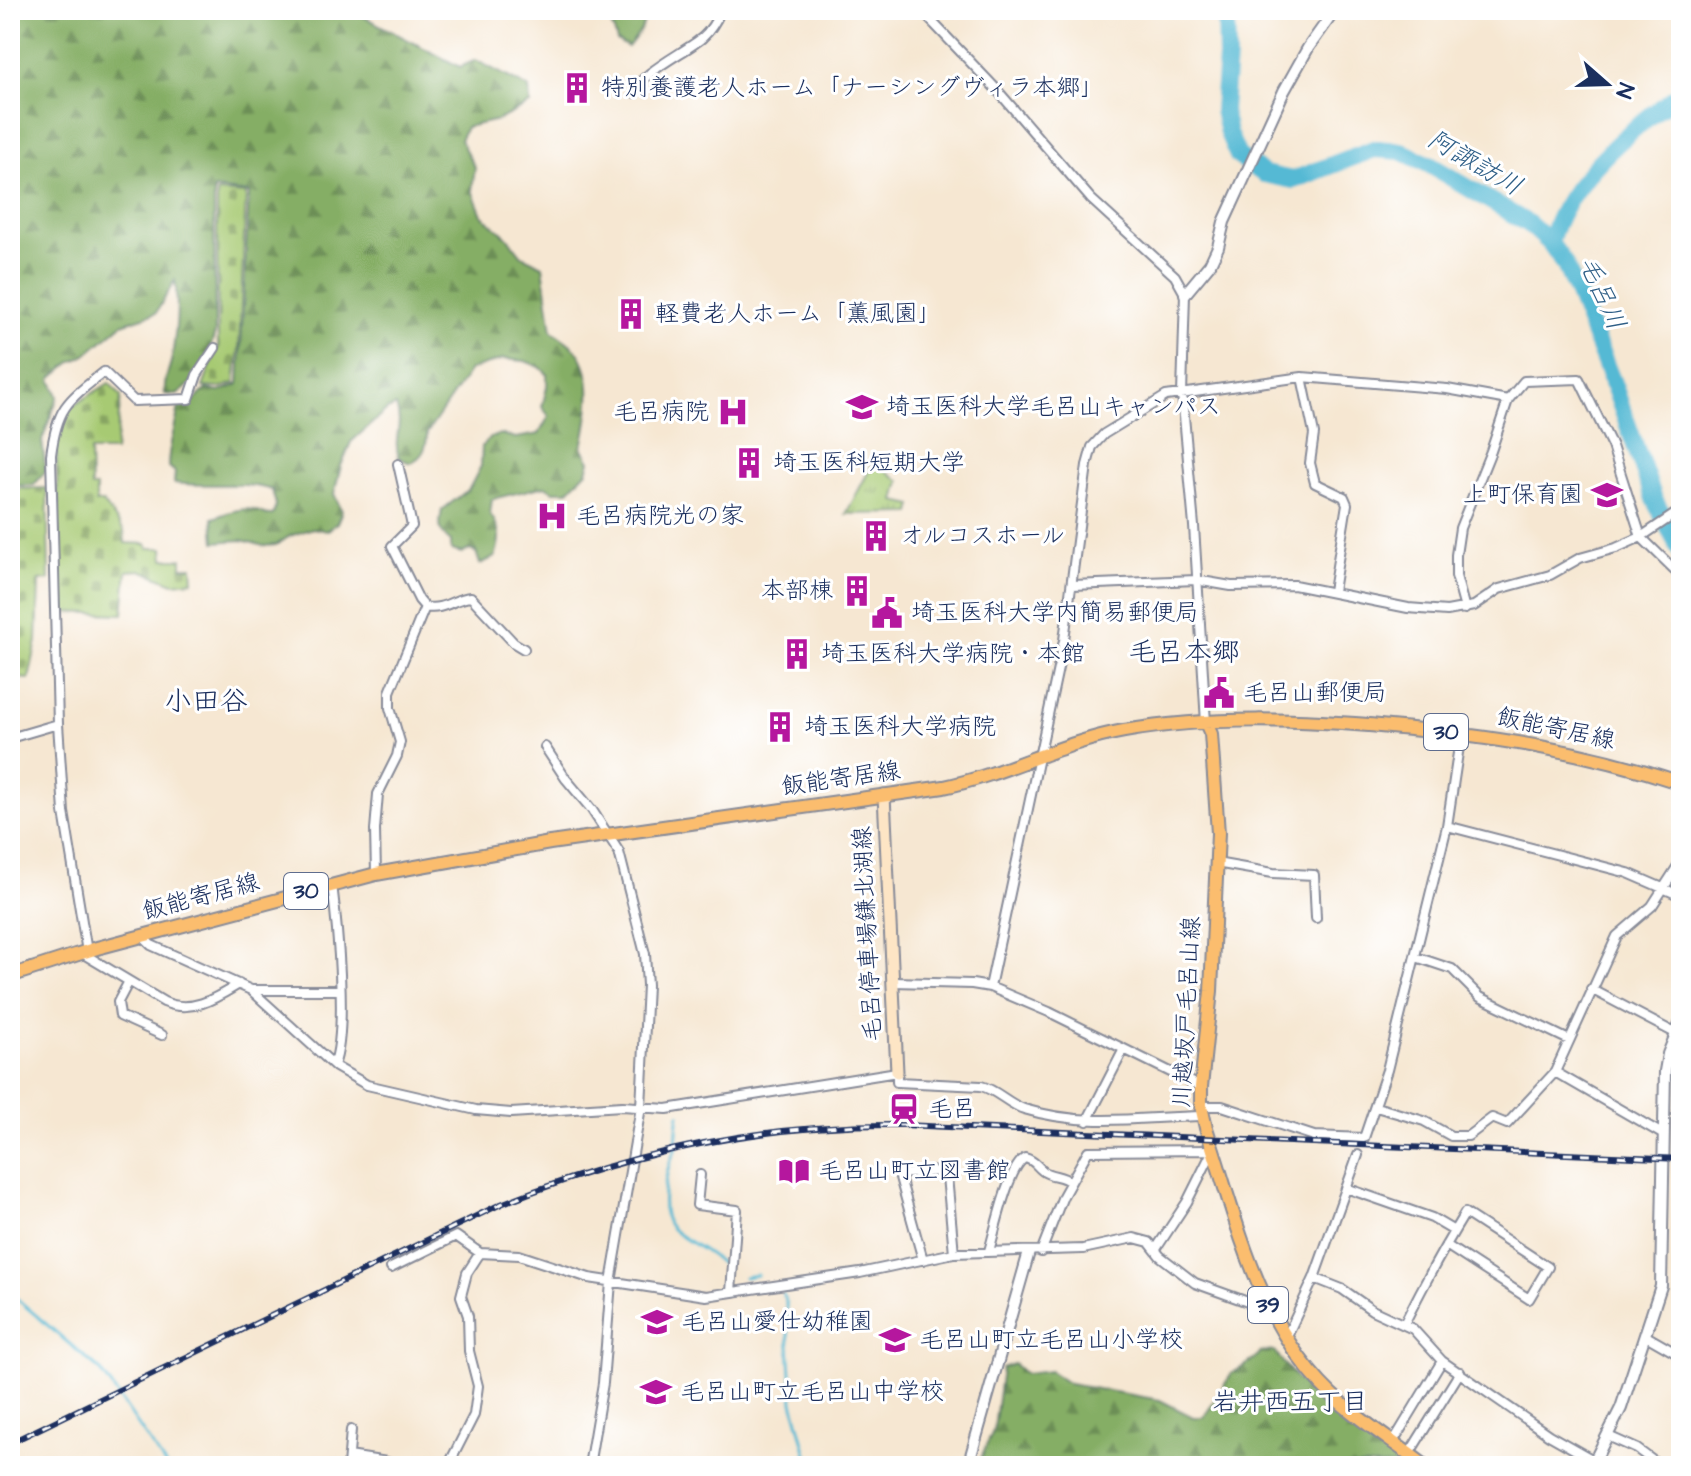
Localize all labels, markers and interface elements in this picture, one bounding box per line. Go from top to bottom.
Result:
north arrow [1567,44,1647,124]
building icon: 特別養護老人ホーム「ナーシングヴィラ本郷」 [560,71,594,105]
place label: 特別養護老人ホーム「ナーシングヴィラ本郷」 [601,71,1105,105]
text: N [1607,79,1641,102]
water label: 阿諏訪川 [1421,121,1529,205]
water label: 毛呂川 [1570,250,1634,336]
building icon: 軽費老人ホーム「薫風園」 [614,297,648,331]
place label: 軽費老人ホーム「薫風園」 [655,297,942,331]
school or university icon: 埼玉医科大学毛呂山キャンパス [845,390,879,424]
place label: 埼玉医科大学毛呂山キャンパス [886,390,1221,424]
place label: 毛呂病院 [613,395,709,429]
hospital icon: 毛呂病院 [716,395,750,429]
building icon: 埼玉医科短期大学 [732,446,766,480]
place label: 埼玉医科短期大学 [773,446,965,480]
place label: 上町保育園 [1463,478,1583,512]
school or university icon: 上町保育園 [1590,478,1624,512]
hospital icon: 毛呂病院光の家 [535,499,569,533]
place label: 毛呂病院光の家 [576,499,744,533]
building icon: オルコスホール [859,519,893,553]
place label: オルコスホール [900,519,1065,553]
place label: 本部棟 [761,574,833,608]
building icon: 本部棟 [840,574,874,608]
public building icon: 埼玉医科大学内簡易郵便局 [870,596,904,630]
place label: 埼玉医科大学内簡易郵便局 [911,596,1199,630]
district label: 毛呂本郷 [1128,633,1240,672]
building icon: 埼玉医科大学病院・本館 [780,637,814,671]
place label: 埼玉医科大学病院・本館 [821,637,1085,671]
public building icon: 毛呂山郵便局 [1202,676,1236,710]
place label: 毛呂山郵便局 [1243,676,1387,710]
district label: 小田谷 [164,682,248,721]
street label: 飯能寄居線 [1494,700,1618,758]
building icon: 埼玉医科大学病院 [763,710,797,744]
place label: 埼玉医科大学病院 [804,710,996,744]
road number: 30 [1424,714,1468,750]
street label: 飯能寄居線 [779,754,903,804]
street label: 毛呂停車場鎌北湖線 [845,825,891,1043]
street label: 飯能寄居線 [139,865,263,929]
road number: 30 [284,873,328,909]
street label: 川越坂戸毛呂山線 [1165,915,1209,1109]
station icon: 毛呂 [887,1092,921,1126]
place label: 毛呂 [928,1092,976,1126]
library icon: 毛呂山町立図書館 [777,1154,811,1188]
place label: 毛呂山町立図書館 [818,1154,1010,1188]
road number: 39 [1248,1287,1288,1323]
school or university icon: 毛呂山愛仕幼稚園 [640,1305,674,1339]
place label: 毛呂山愛仕幼稚園 [681,1305,873,1339]
school or university icon: 毛呂山町立毛呂山小学校 [878,1323,912,1357]
place label: 毛呂山町立毛呂山小学校 [919,1323,1183,1357]
school or university icon: 毛呂山町立毛呂山中学校 [639,1375,673,1409]
place label: 毛呂山町立毛呂山中学校 [680,1375,944,1409]
district label: 岩井西五丁目 [1212,1384,1368,1420]

